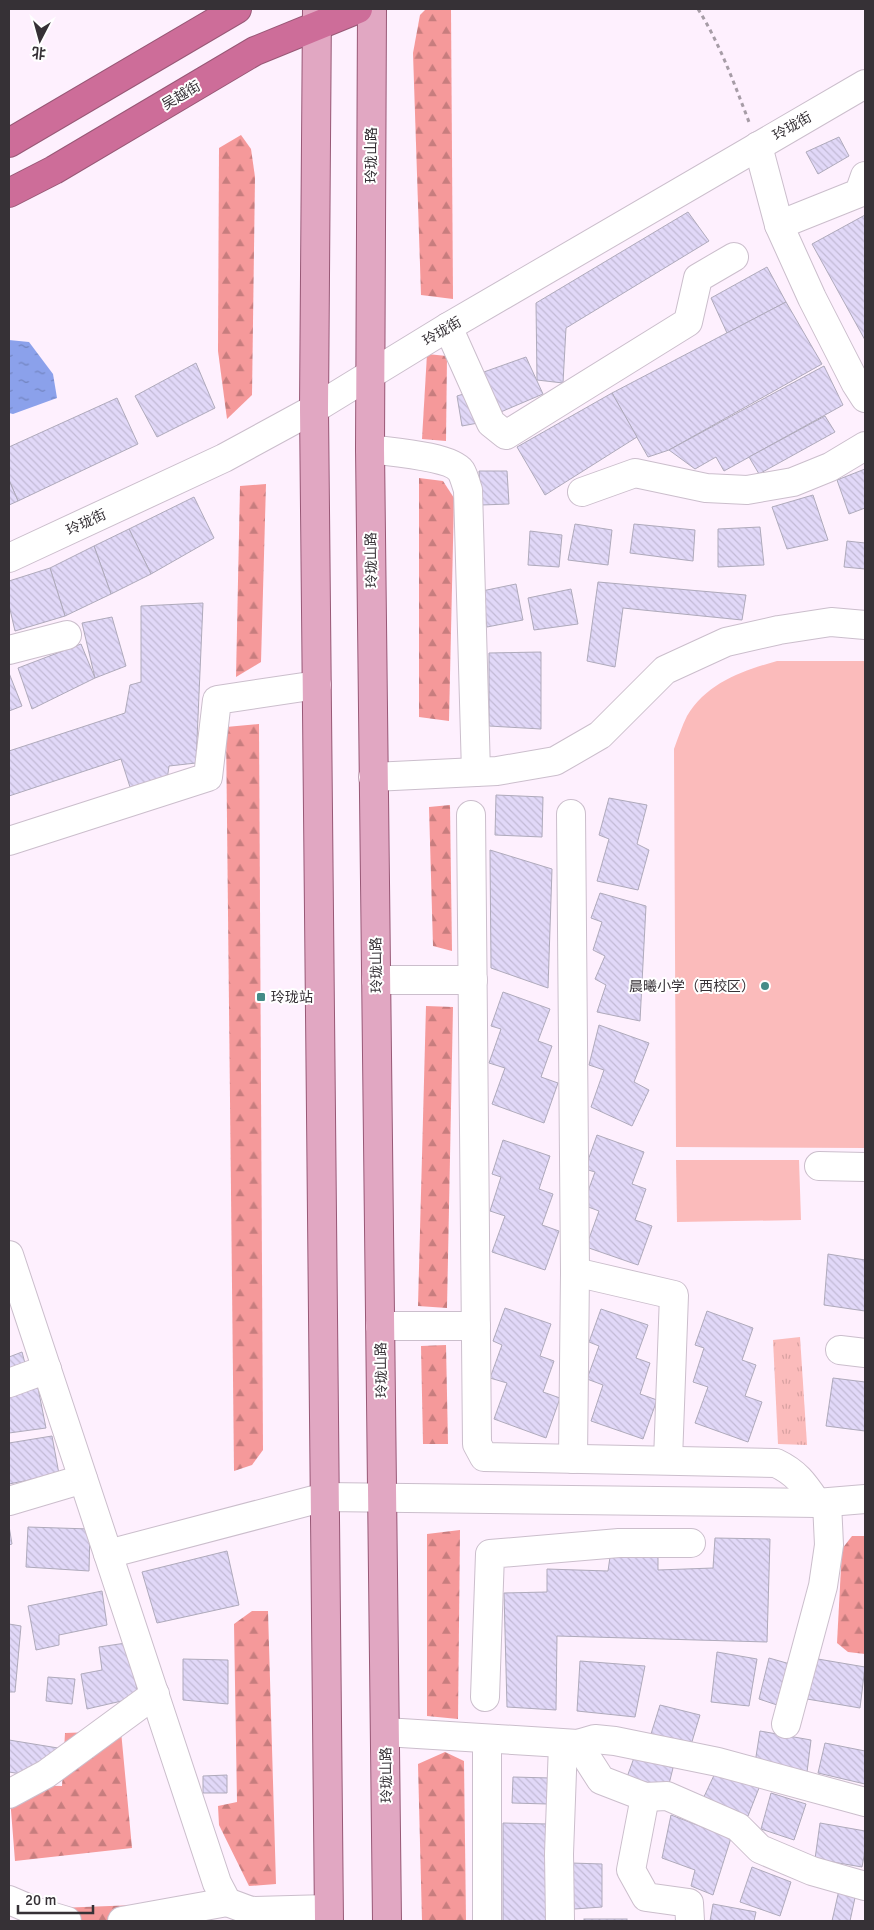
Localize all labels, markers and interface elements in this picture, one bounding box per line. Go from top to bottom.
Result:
north arrow [15,15,65,65]
text: 北 [31,43,47,62]
street label: 吴越街 [159,77,204,114]
street label: 玲珑街 [770,109,815,144]
street label: 玲珑山路 [363,127,380,183]
street label: 玲珑街 [420,313,465,350]
street label: 玲珑街 [64,506,109,539]
street label: 玲珑山路 [363,532,380,588]
street label: 玲珑山路 [368,937,385,993]
place label: 晨曦小学（西校区） [629,978,755,995]
marker: 晨曦小学（西校区） [759,980,771,992]
place label: 玲珑站 [271,989,313,1006]
marker: 玲珑站 [255,991,267,1003]
street label: 玲珑山路 [373,1342,390,1398]
street label: 玲珑山路 [378,1747,395,1803]
scale bar [18,1882,92,1914]
text: 20 m [25,1891,56,1909]

